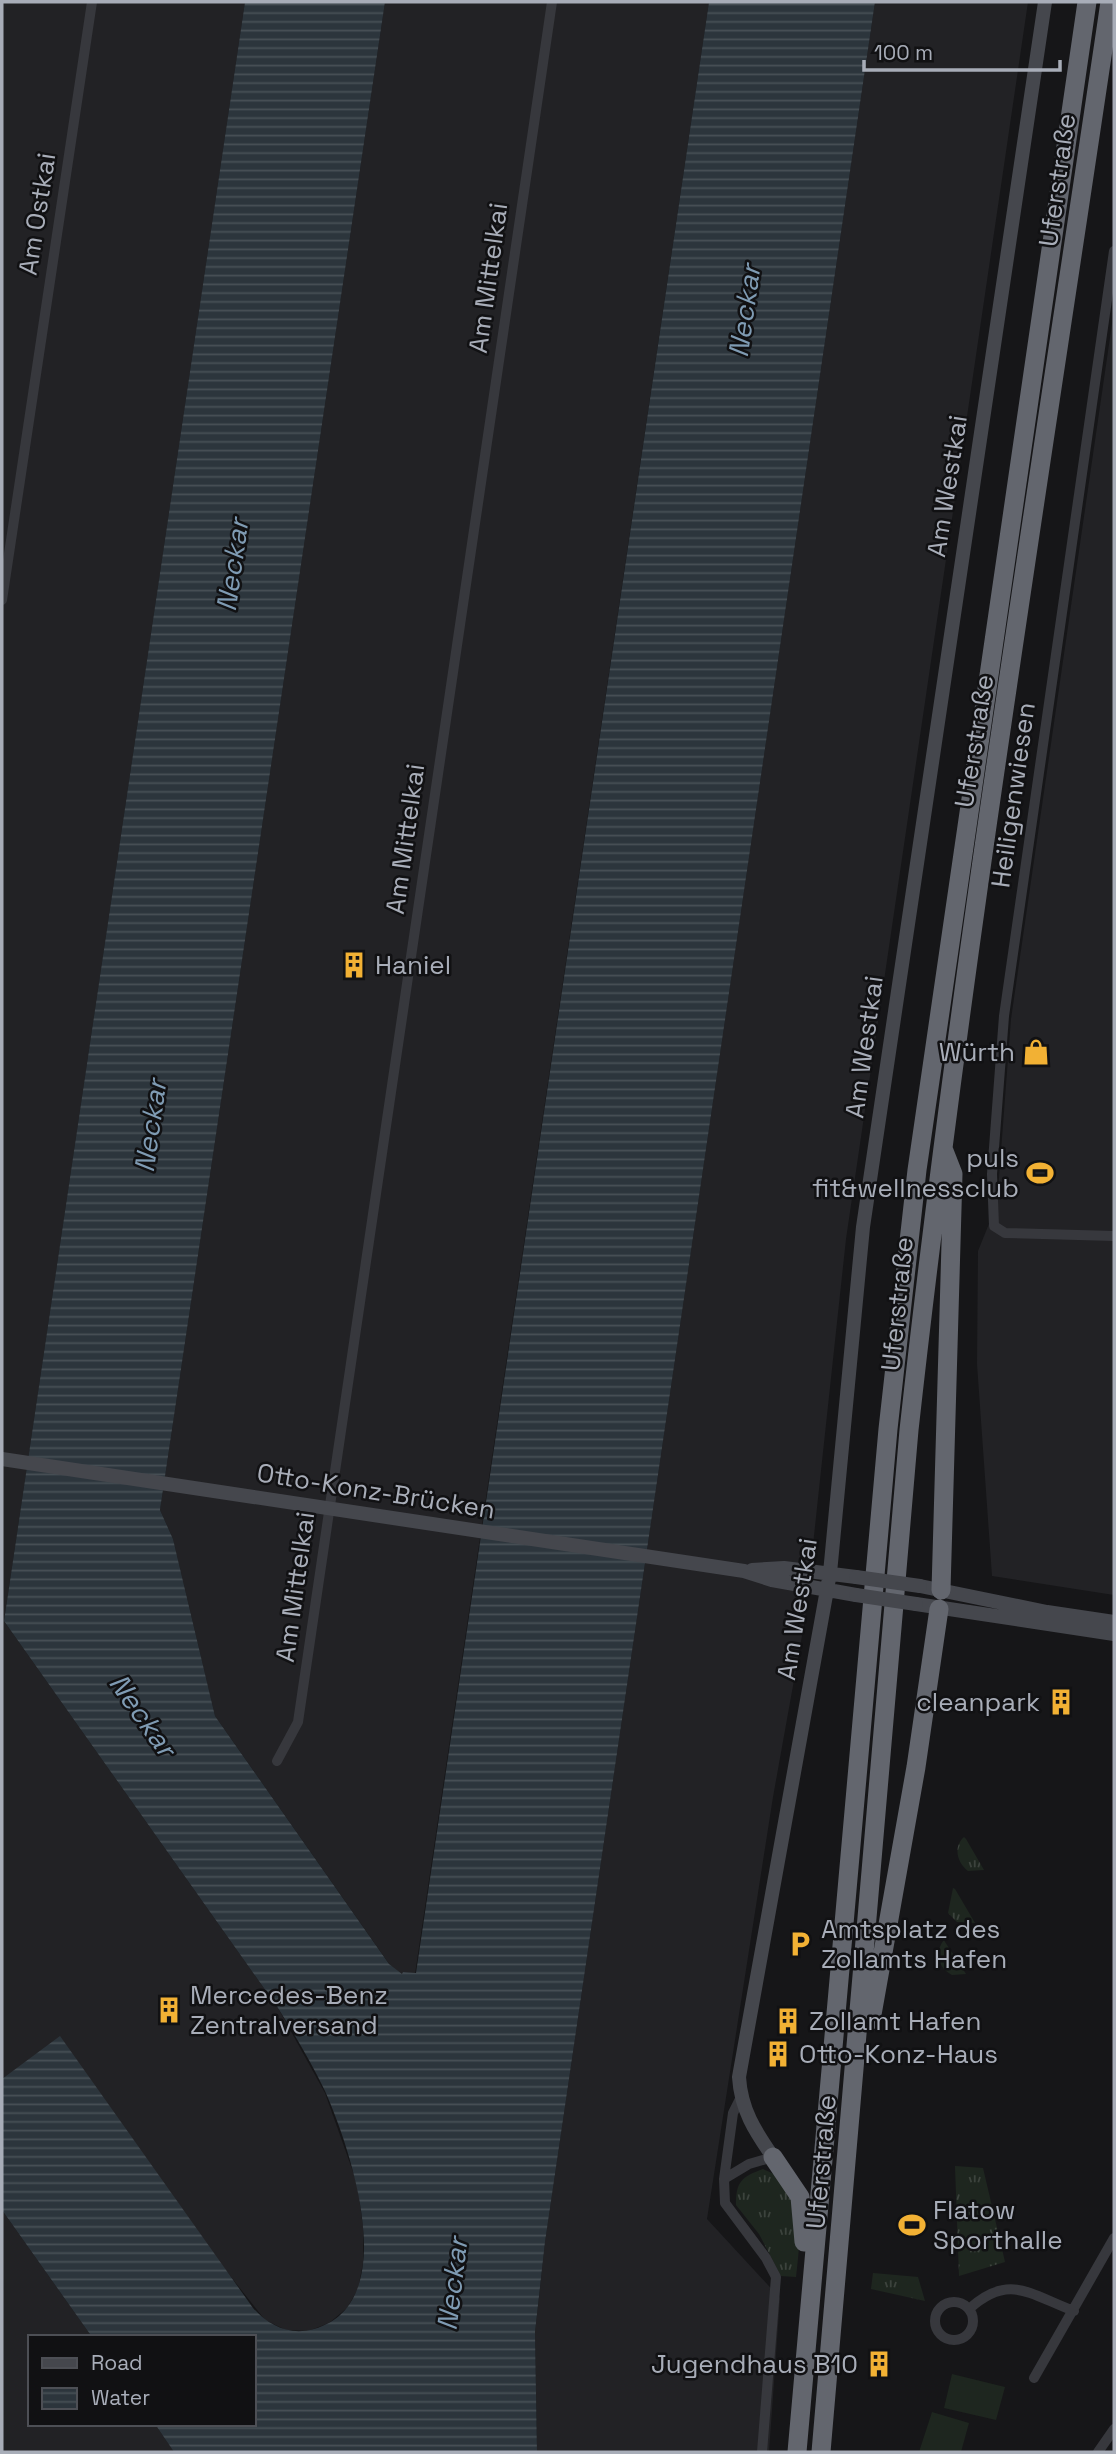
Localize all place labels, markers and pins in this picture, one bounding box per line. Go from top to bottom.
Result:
place label: Haniel [375,948,451,982]
building icon: Haniel [339,950,369,980]
place label: Würth [939,1035,1015,1069]
shop icon: Würth [1021,1037,1051,1067]
place label: puls fit&wellnessclub [812,1141,1019,1205]
sports icon: puls fit&wellnessclub [1025,1158,1055,1188]
place label: cleanpark [916,1685,1040,1719]
building icon: cleanpark [1046,1687,1076,1717]
place label: Amtsplatz des Zollamts Hafen [821,1912,1007,1976]
parking icon: Amtsplatz des Zollamts Hafen [785,1929,815,1959]
place label: Mercedes-Benz Zentralversand [190,1978,388,2042]
building icon: Mercedes-Benz Zentralversand [154,1995,184,2025]
place label: Zollamt Hafen [809,2004,981,2038]
building icon: Zollamt Hafen [773,2006,803,2036]
place label: Otto-Konz-Haus [799,2037,998,2071]
building icon: Otto-Konz-Haus [763,2039,793,2069]
place label: Flatow Sporthalle [933,2193,1063,2257]
sports icon: Flatow Sporthalle [897,2210,927,2240]
place label: Jugendhaus B10 [651,2347,858,2381]
building icon: Jugendhaus B10 [864,2349,894,2379]

